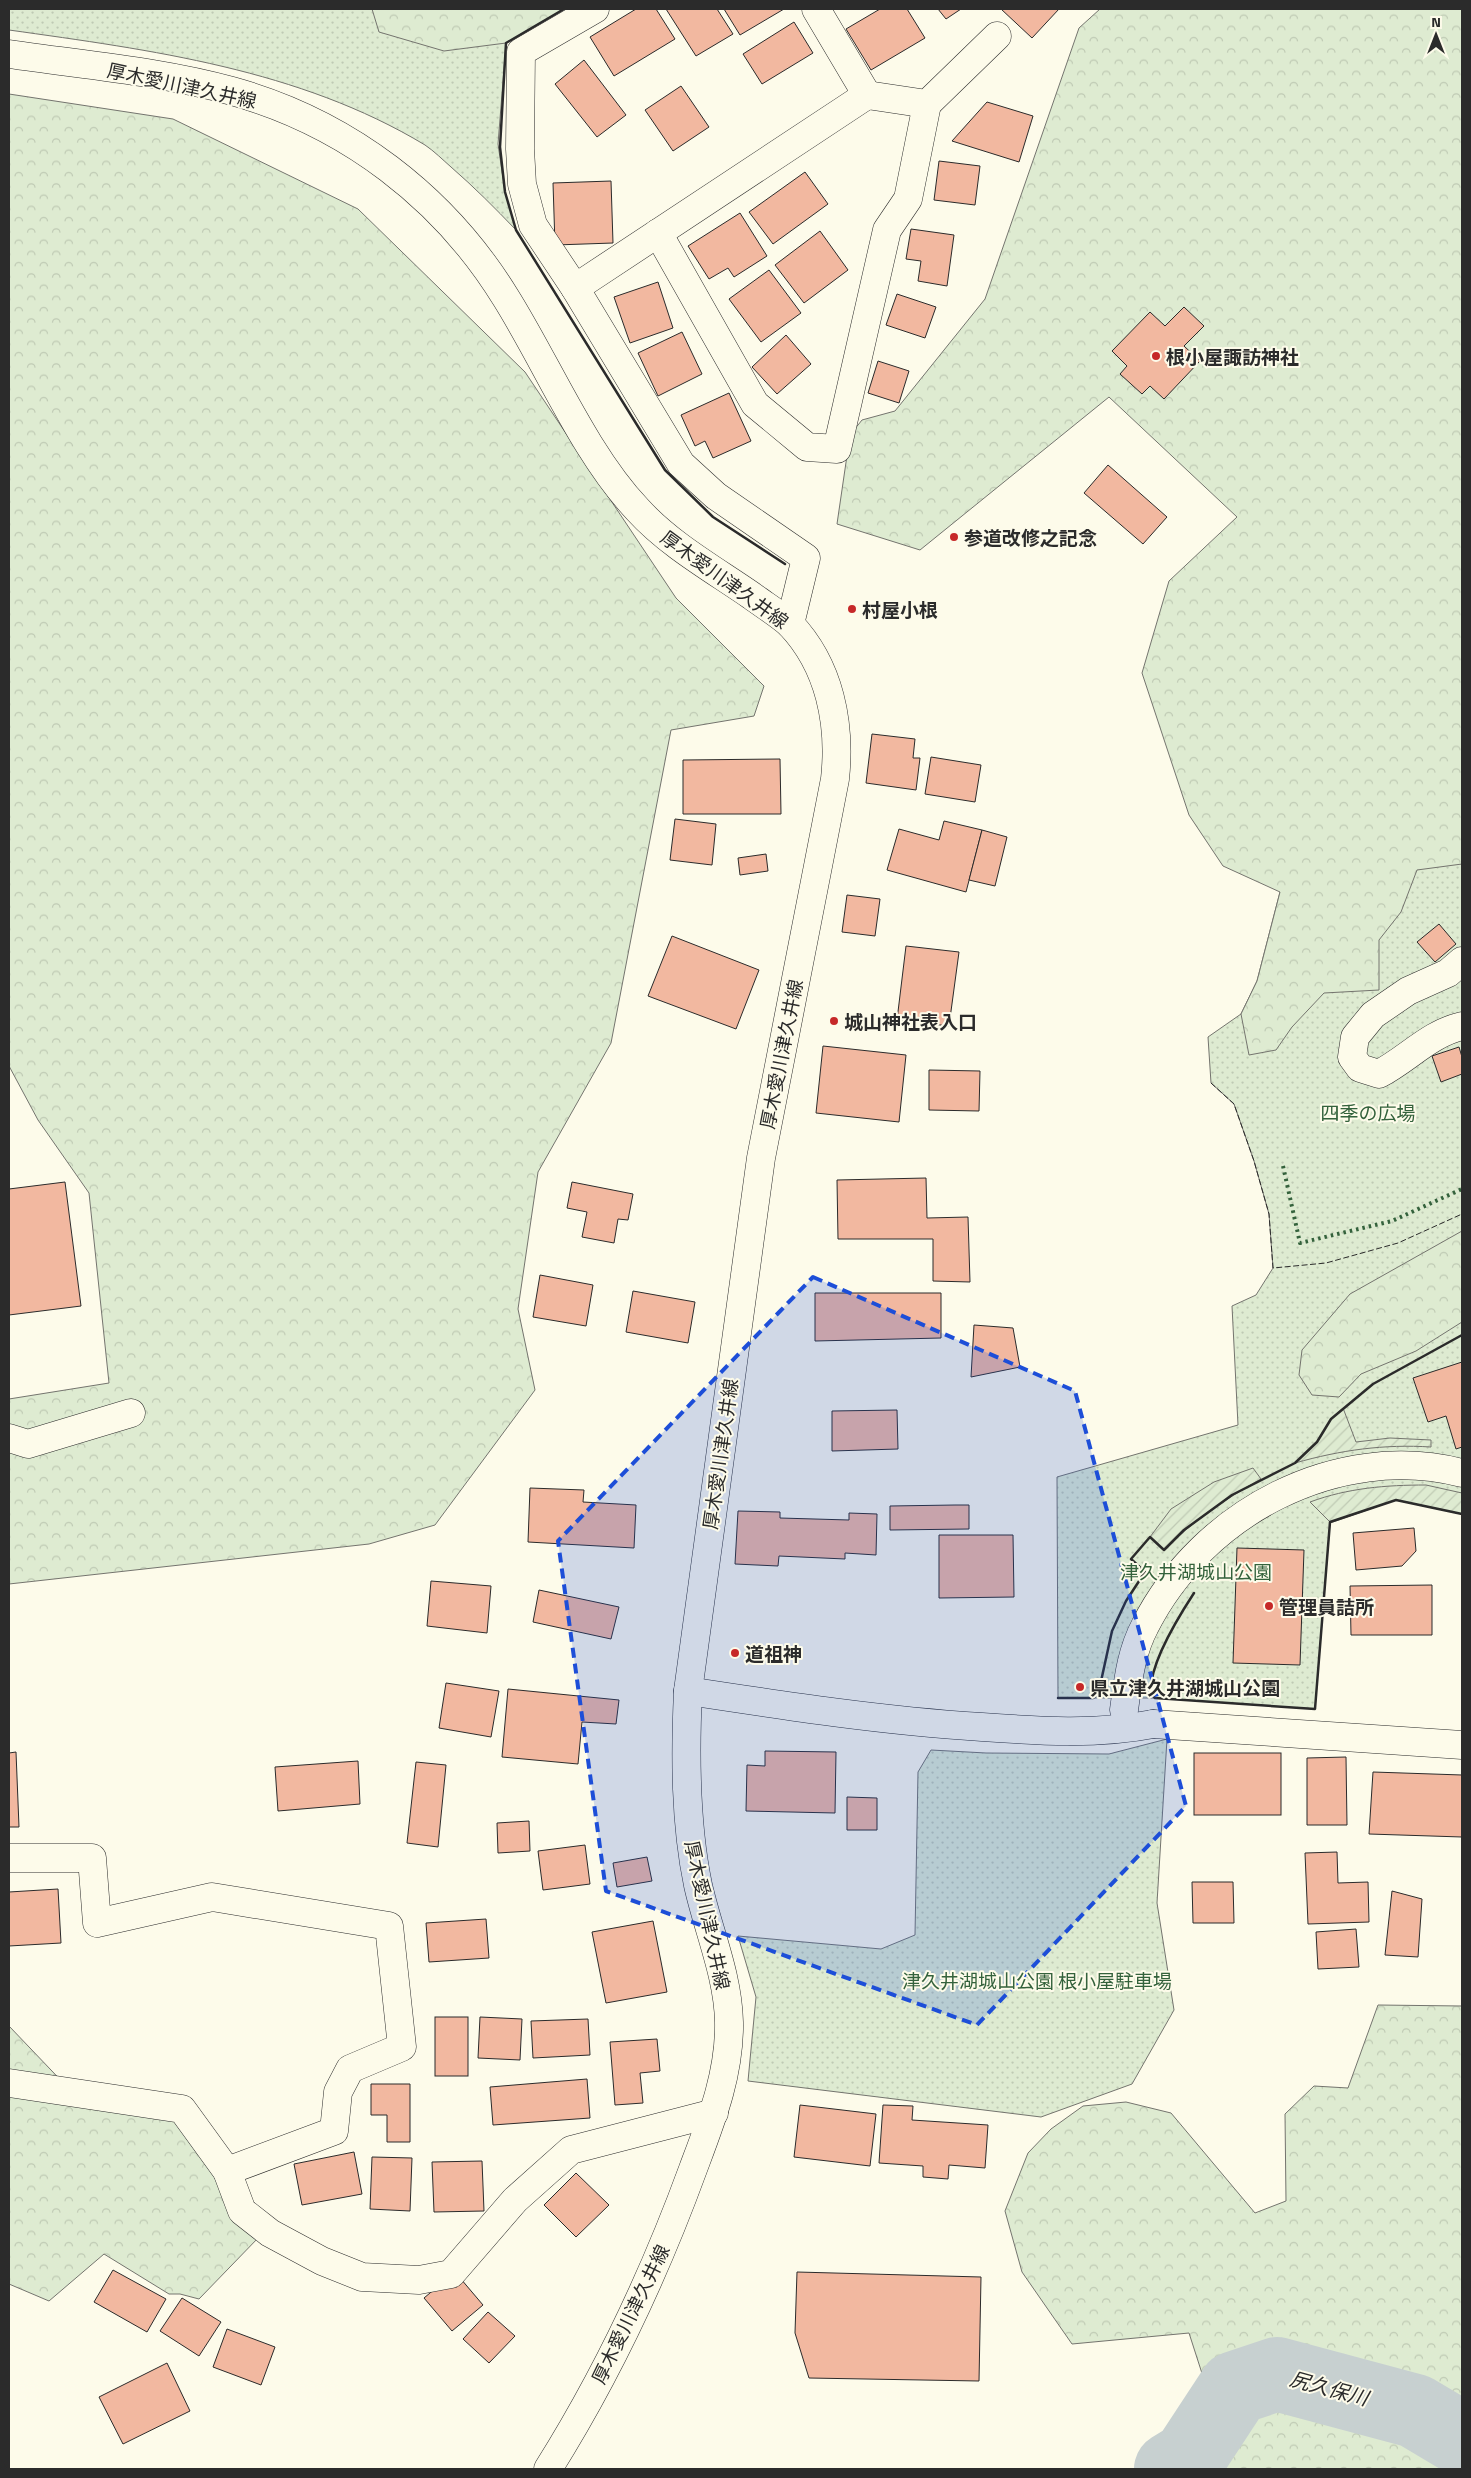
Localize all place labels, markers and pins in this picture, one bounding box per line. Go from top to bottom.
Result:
place label: 根小屋諏訪神社 [1166,342,1299,371]
marker: 根小屋諏訪神社 [1150,350,1162,362]
place label: 参道改修之記念 [964,523,1097,552]
marker: 参道改修之記念 [948,531,960,543]
place label: 村屋小根 [862,595,938,624]
marker: 村屋小根 [846,603,858,615]
place label: 城山神社表入口 [844,1007,977,1036]
marker: 城山神社表入口 [828,1015,840,1027]
place label: 管理員詰所 [1279,1592,1374,1621]
marker: 管理員詰所 [1263,1600,1275,1612]
place label: 道祖神 [745,1639,802,1668]
marker: 道祖神 [729,1647,741,1659]
place label: 県立津久井湖城山公園 [1090,1673,1280,1702]
marker: 県立津久井湖城山公園 [1074,1681,1086,1693]

